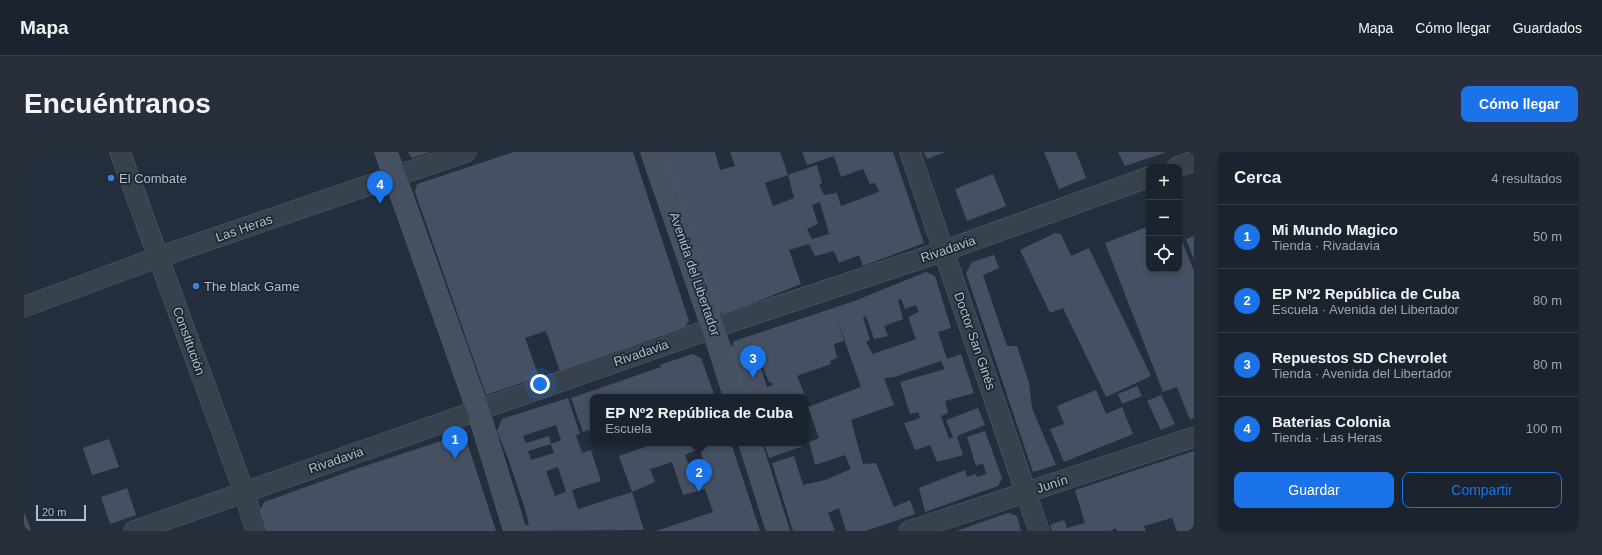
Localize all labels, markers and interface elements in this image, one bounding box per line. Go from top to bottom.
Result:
text: Mapa [20,17,69,38]
text: Mapa [1358,20,1393,36]
text: Cómo llegar [1415,20,1491,36]
text: Guardados [1513,20,1582,36]
button: Cómo llegar [1461,86,1578,122]
text: Encuéntranos [24,88,211,119]
map controls [1146,164,1182,272]
button: + [1146,164,1182,200]
text: Cerca [1234,168,1281,187]
place label: El Combate [119,171,187,186]
pin: 4 [367,171,393,204]
text: 4 resultados [1491,171,1562,186]
marker: El Combate [106,173,116,183]
button: − [1146,200,1182,236]
street label: Avenida del Libertador [667,210,723,338]
street label: Las Heras [214,211,275,245]
text: Mi Mundo Magico [1272,221,1398,238]
text: 1 [1243,229,1251,244]
text: 50 m [1533,229,1562,244]
street label: Rivadavia [919,232,978,265]
button: locate [1146,236,1182,272]
text: Tienda · Rivadavia [1272,238,1380,253]
place label: The black Game [204,279,299,294]
marker: The black Game [191,281,201,291]
text: EP Nº2 República de Cuba [1272,285,1460,302]
street label: Doctor San Ginés [951,290,999,392]
text: 2 [1243,293,1251,308]
text: 80 m [1533,293,1562,308]
text: Escuela · Avenida del Libertador [1272,302,1459,317]
street label: Constitución [170,305,208,377]
street label: Rivadavia [612,336,671,369]
pin: 3 [740,345,766,378]
text: Repuestos SD Chevrolet [1272,349,1447,366]
text: 3 [1243,357,1251,372]
text: 80 m [1533,357,1562,372]
text: Tienda · Avenida del Libertador [1272,366,1452,381]
your location [530,374,550,394]
popup [590,394,808,446]
text: EP Nº2 República de Cuba [605,404,793,421]
text: Baterias Colonia [1272,413,1390,430]
text: Escuela [605,421,651,436]
text: 4 [1243,421,1251,436]
text: 100 m [1526,421,1562,436]
pin: 1 [442,426,468,459]
text: Tienda · Las Heras [1272,430,1382,445]
street label: Rivadavia [307,443,366,476]
pin: 2 [686,459,712,492]
street label: Junín [1035,472,1069,496]
button: Guardar [1234,472,1394,508]
button: Compartir [1402,472,1562,508]
scale bar [36,503,86,522]
text: 20 m [42,506,66,518]

